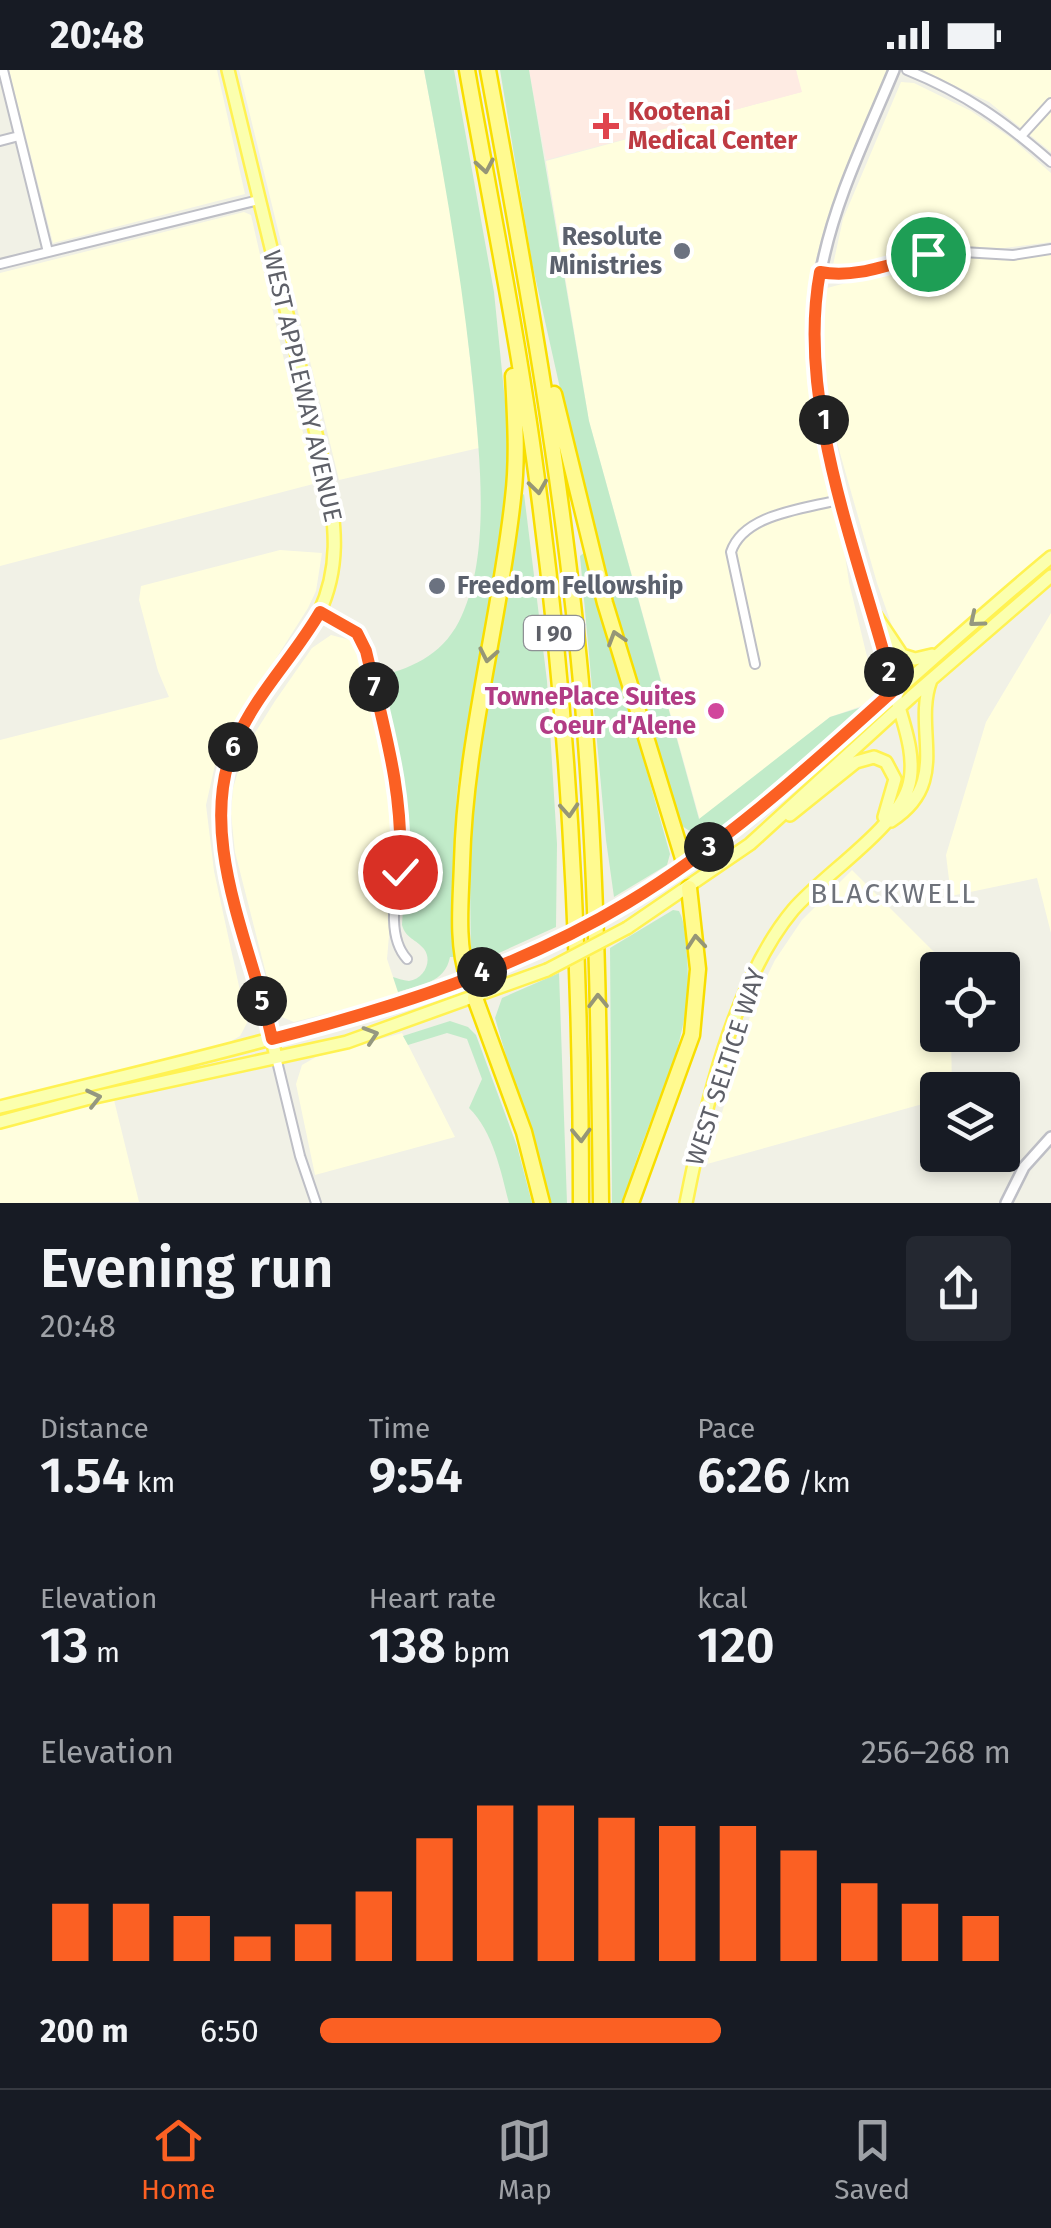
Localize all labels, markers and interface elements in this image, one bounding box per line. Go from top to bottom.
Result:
text: 20:48 [50,12,144,58]
place label: Kootenai Medical Center [628,97,798,156]
marker: Kootenai Medical Center [593,113,619,139]
one-way arrow [473,157,494,174]
pin [886,212,971,297]
place label: Resolute Ministries [549,222,662,281]
icon: arrive [901,227,956,282]
marker: Resolute Ministries [671,240,693,262]
street label: WEST APPLEWAY AVENUE [256,247,348,525]
pin: 1 [799,395,849,445]
text: 1 [818,403,831,436]
one-way arrow [527,478,548,495]
place label: Freedom Fellowship [457,571,683,601]
marker: Freedom Fellowship [426,575,448,597]
one-way arrow [969,608,988,626]
road number: I 90 [524,616,584,650]
one-way arrow [607,630,628,647]
one-way arrow [478,647,499,663]
pin: 2 [864,647,914,697]
text: 2 [882,655,896,688]
pin: 7 [349,662,399,712]
text: 7 [367,670,381,703]
place label: TownePlace Suites Coeur d'Alene [485,682,696,741]
marker: TownePlace Suites Coeur d'Alene [705,700,727,722]
pin: 6 [208,722,258,772]
text: 6 [225,730,241,763]
one-way arrow [558,802,579,818]
pin: 3 [684,822,734,872]
pin [358,830,443,915]
text: 3 [702,830,716,863]
icon: check [373,845,428,900]
district label: BLACKWELL [810,877,978,910]
one-way arrow [686,934,707,950]
pin: 4 [457,947,507,997]
map controls [920,952,1020,1172]
button: locate [920,952,1020,1052]
text: 4 [474,955,490,988]
street label: WEST SELTICE WAY [680,964,772,1169]
pin: 5 [237,976,287,1026]
text: 5 [254,984,270,1017]
one-way arrow [587,992,609,1008]
one-way arrow [362,1026,379,1046]
button: layers [920,1072,1020,1172]
one-way arrow [85,1089,102,1110]
one-way arrow [570,1127,591,1143]
text: Evening run [40,1236,334,1302]
button: share [906,1236,1011,1341]
text: 20:48 [40,1307,116,1345]
text: Distance [40,1412,149,1445]
text: Time [369,1412,430,1445]
text: Pace [697,1412,755,1445]
text: 1.54 [40,1445,130,1505]
text: 9:54 [369,1445,463,1505]
text: 6:26 [697,1445,791,1505]
text: km [130,1466,175,1499]
text: /km [791,1466,851,1499]
text: Elevation [40,1582,157,1615]
text: Heart rate [369,1582,496,1615]
text: kcal [697,1582,748,1615]
text: 13 [40,1615,89,1675]
text: 138 [369,1615,446,1675]
text: 120 [697,1615,775,1675]
text: m [89,1636,120,1669]
text: bpm [446,1636,511,1669]
text: Elevation [40,1733,174,1771]
text: 256–268 m [861,1733,1011,1771]
text: 200 m [40,2012,129,2050]
text: 6:50 [200,2012,259,2050]
tab: Home [141,2113,216,2206]
tab: Map [497,2113,552,2206]
tab: Saved [834,2113,910,2206]

